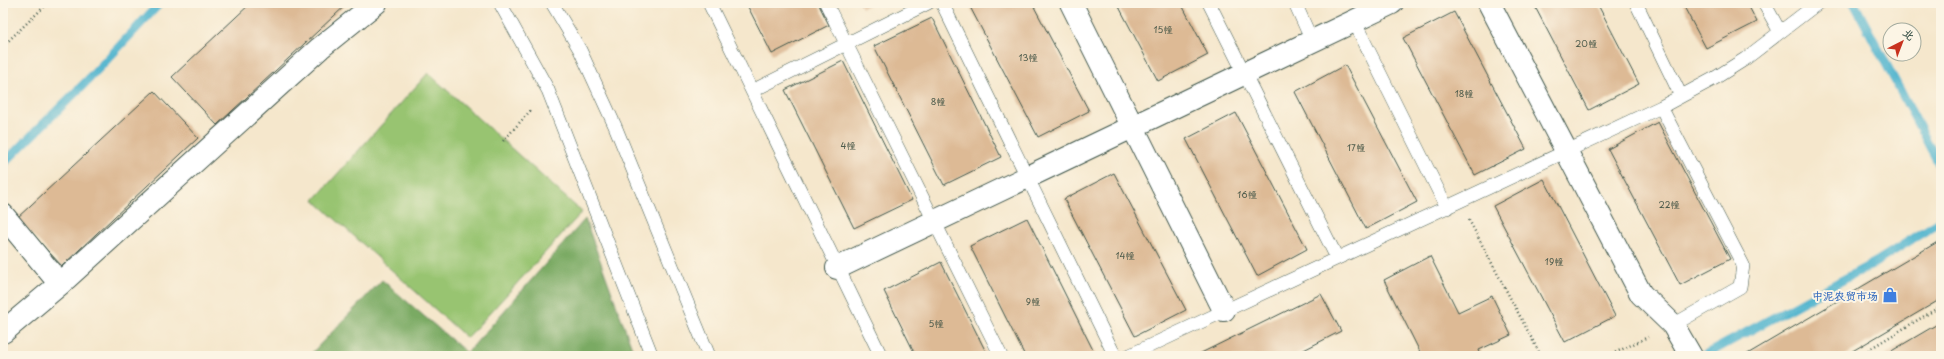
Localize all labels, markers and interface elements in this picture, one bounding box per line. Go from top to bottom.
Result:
house number: 15幢 [1154,22,1173,36]
north arrow [1882,22,1922,62]
text: 北 [1899,24,1919,44]
house number: 20幢 [1575,36,1598,50]
house number: 13幢 [1018,50,1039,64]
house number: 18幢 [1455,86,1474,100]
house number: 8幢 [931,94,946,108]
house number: 4幢 [841,138,856,152]
house number: 17幢 [1347,140,1366,154]
house number: 16幢 [1237,187,1258,201]
house number: 22幢 [1658,197,1681,211]
house number: 14幢 [1115,248,1136,262]
house number: 19幢 [1545,254,1564,268]
shop icon: 中泥农贸市场 [1881,286,1899,304]
place label: 中泥农贸市场 [1812,287,1878,304]
house number: 9幢 [1026,294,1041,308]
house number: 5幢 [929,316,944,330]

